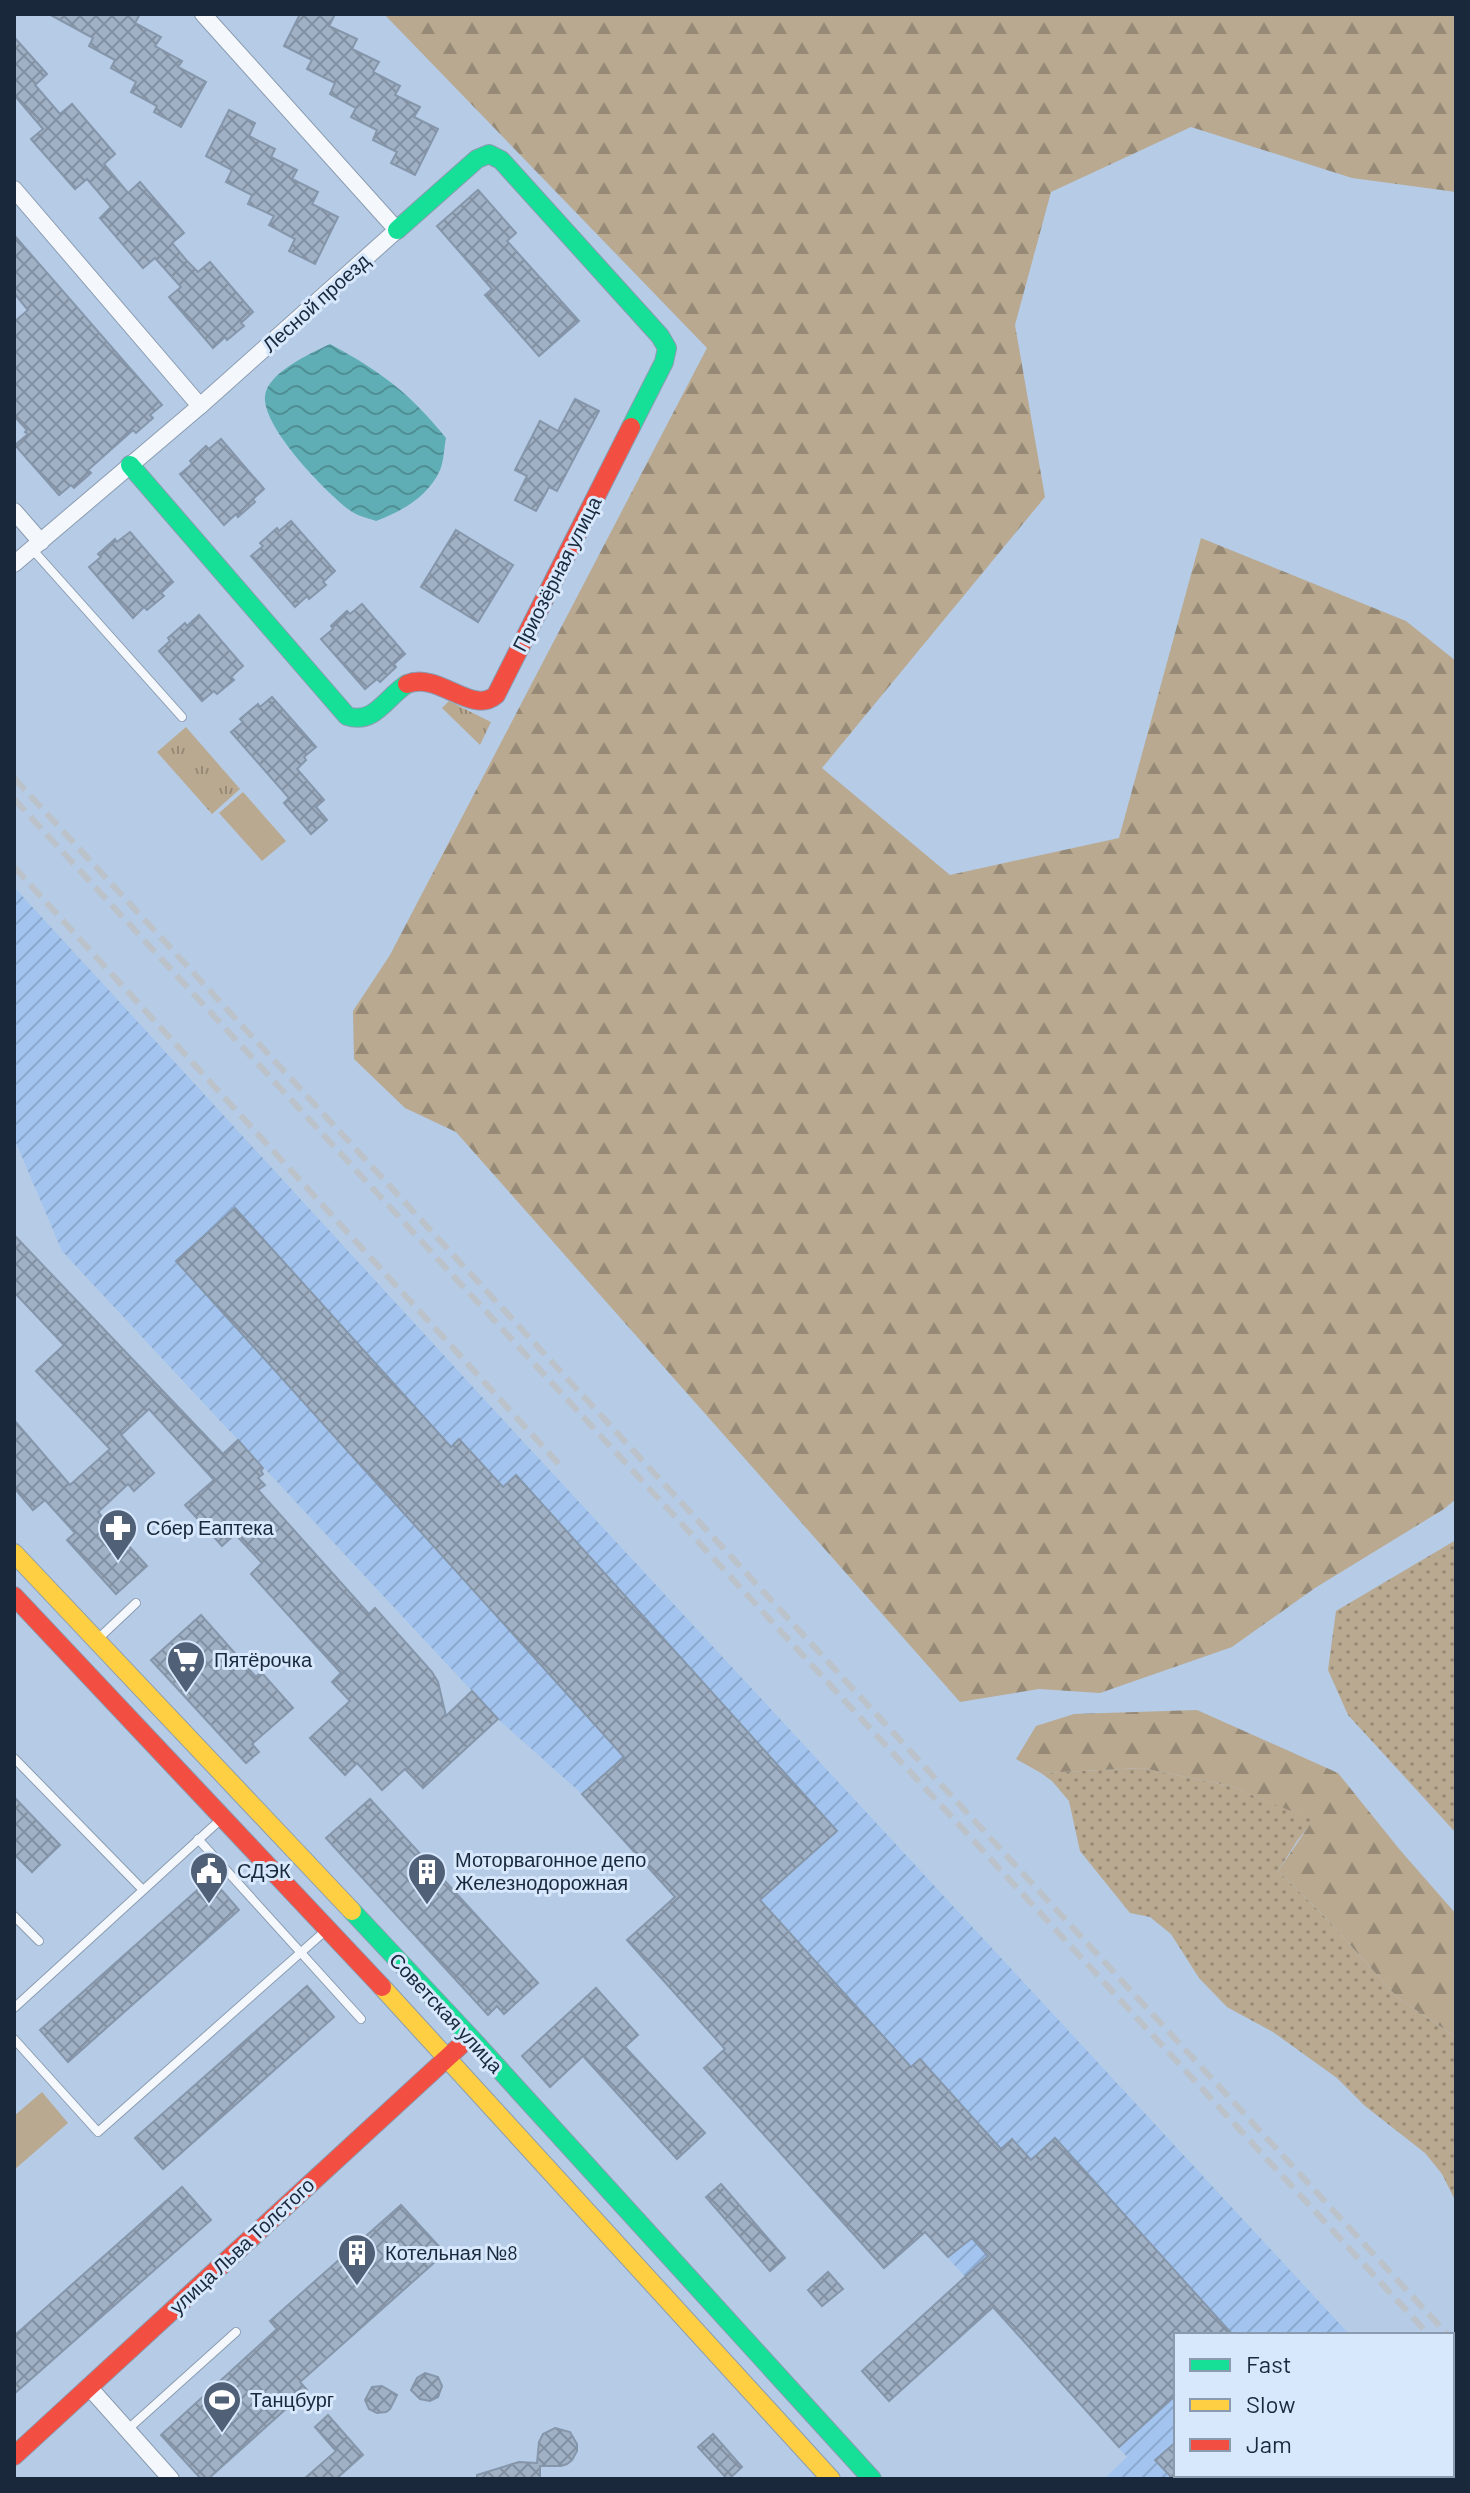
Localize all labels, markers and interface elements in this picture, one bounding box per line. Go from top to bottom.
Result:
street label: Лесной проезд [257,248,374,357]
street label: Приозёрная улица [507,491,606,655]
pharmacy icon: Сбер Еаптека [97,1507,139,1562]
place label: Сбер Еаптека [146,1515,274,1539]
supermarket icon: Пятёрочка [165,1639,207,1694]
place label: Пятёрочка [214,1647,313,1671]
place label: Моторвагонное депо Железнодорожная [455,1847,646,1894]
public building icon: СДЭК [188,1850,230,1905]
building icon: Моторвагонное депо Железнодорожная [406,1851,448,1906]
place label: СДЭК [237,1858,291,1882]
street label: Советская улица [385,1947,509,2078]
street label: улица Льва Толстого [164,2172,319,2319]
building icon: Котельная №8 [336,2232,378,2287]
place label: Котельная №8 [385,2240,518,2264]
legend [1174,2333,1454,2477]
text: Fast [1246,2349,1291,2378]
sports icon: Танцбург [201,2379,243,2434]
place label: Танцбург [250,2387,334,2411]
text: Slow [1246,2389,1295,2418]
text: Jam [1246,2429,1292,2458]

